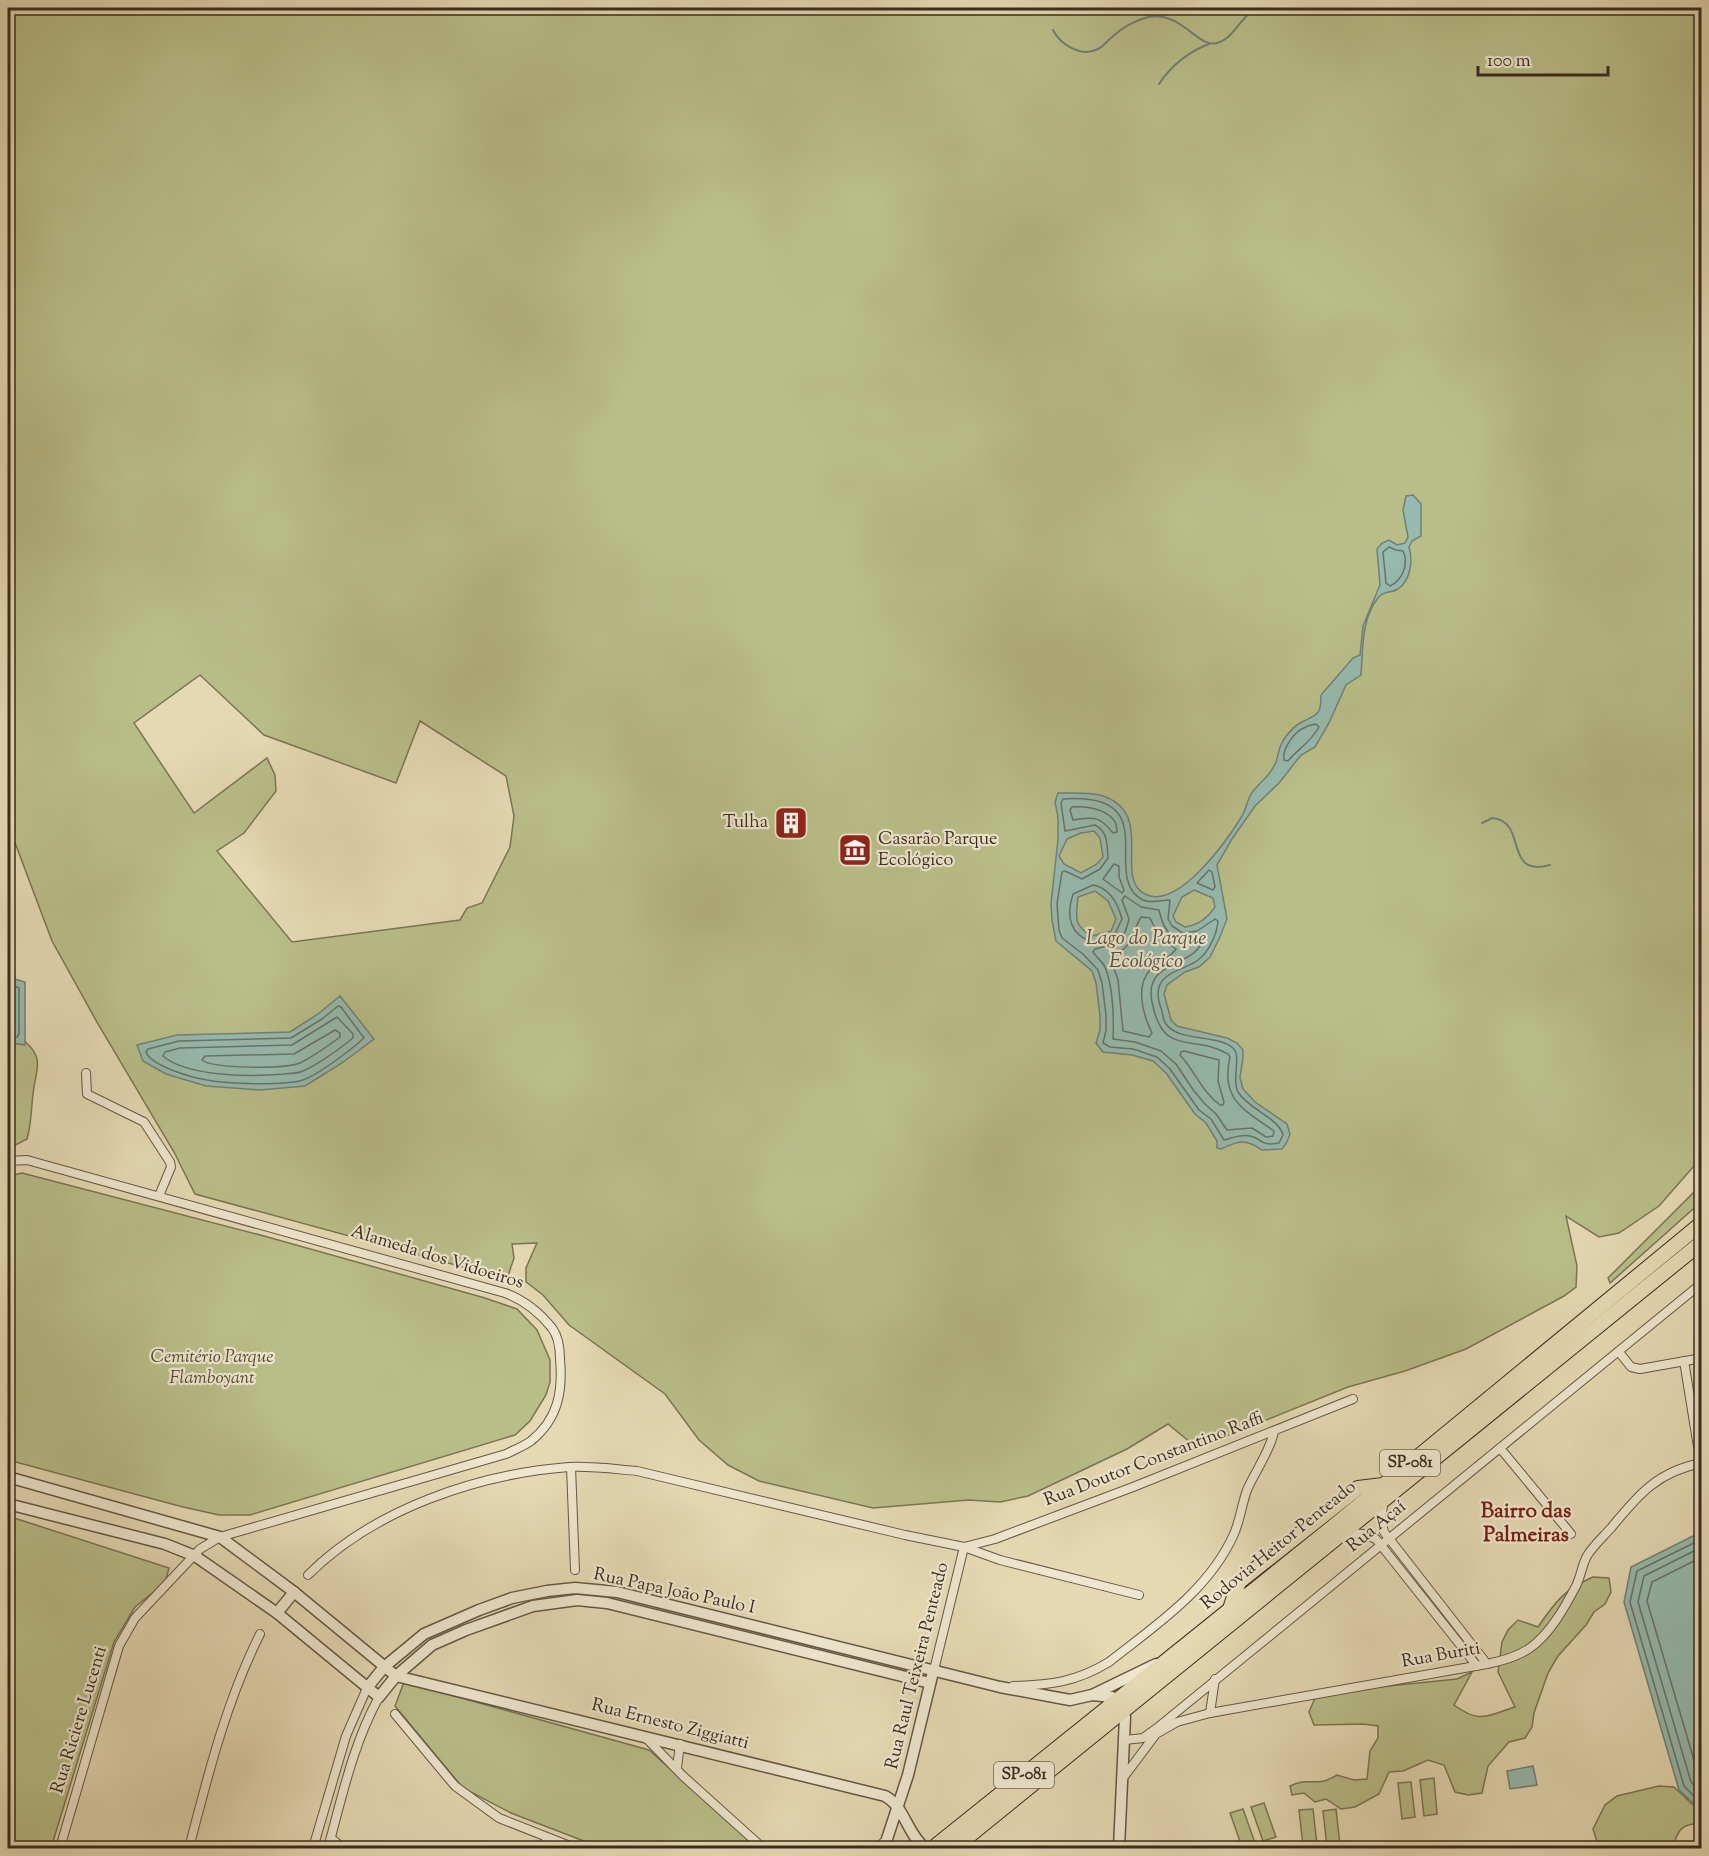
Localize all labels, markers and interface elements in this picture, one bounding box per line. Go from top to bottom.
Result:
scale bar [1478,39,1608,77]
text: 100 m [1487,49,1531,75]
building icon: Tulha [773,805,809,841]
place label: Tulha [723,810,768,836]
place label: Casarão Parque Ecológico [878,827,997,874]
museum icon: Casarão Parque Ecológico [837,832,873,868]
water label: Lago do Parque Ecológico [1086,925,1206,977]
street label: Alameda dos Vidoeiros [347,1219,527,1297]
park label: Cemitério Parque Flamboyant [150,1345,274,1392]
street label: Rua Doutor Constantino Raffi [1040,1406,1268,1514]
road number: SP-081 [1380,1450,1440,1476]
street label: Rodovia Heitor Penteado [1196,1475,1362,1617]
street label: Rua Açaí [1342,1495,1412,1559]
district label: Bairro das Palmeiras [1481,1497,1571,1551]
street label: Rua Raul Teixeira Penteado [880,1560,956,1772]
street label: Rua Papa João Paulo I [591,1562,757,1622]
street label: Rua Buriti [1400,1636,1482,1676]
street label: Rua Riciere Lucenti [45,1643,115,1797]
street label: Rua Ernesto Ziggiatti [588,1693,752,1757]
road number: SP-081 [994,1762,1054,1788]

